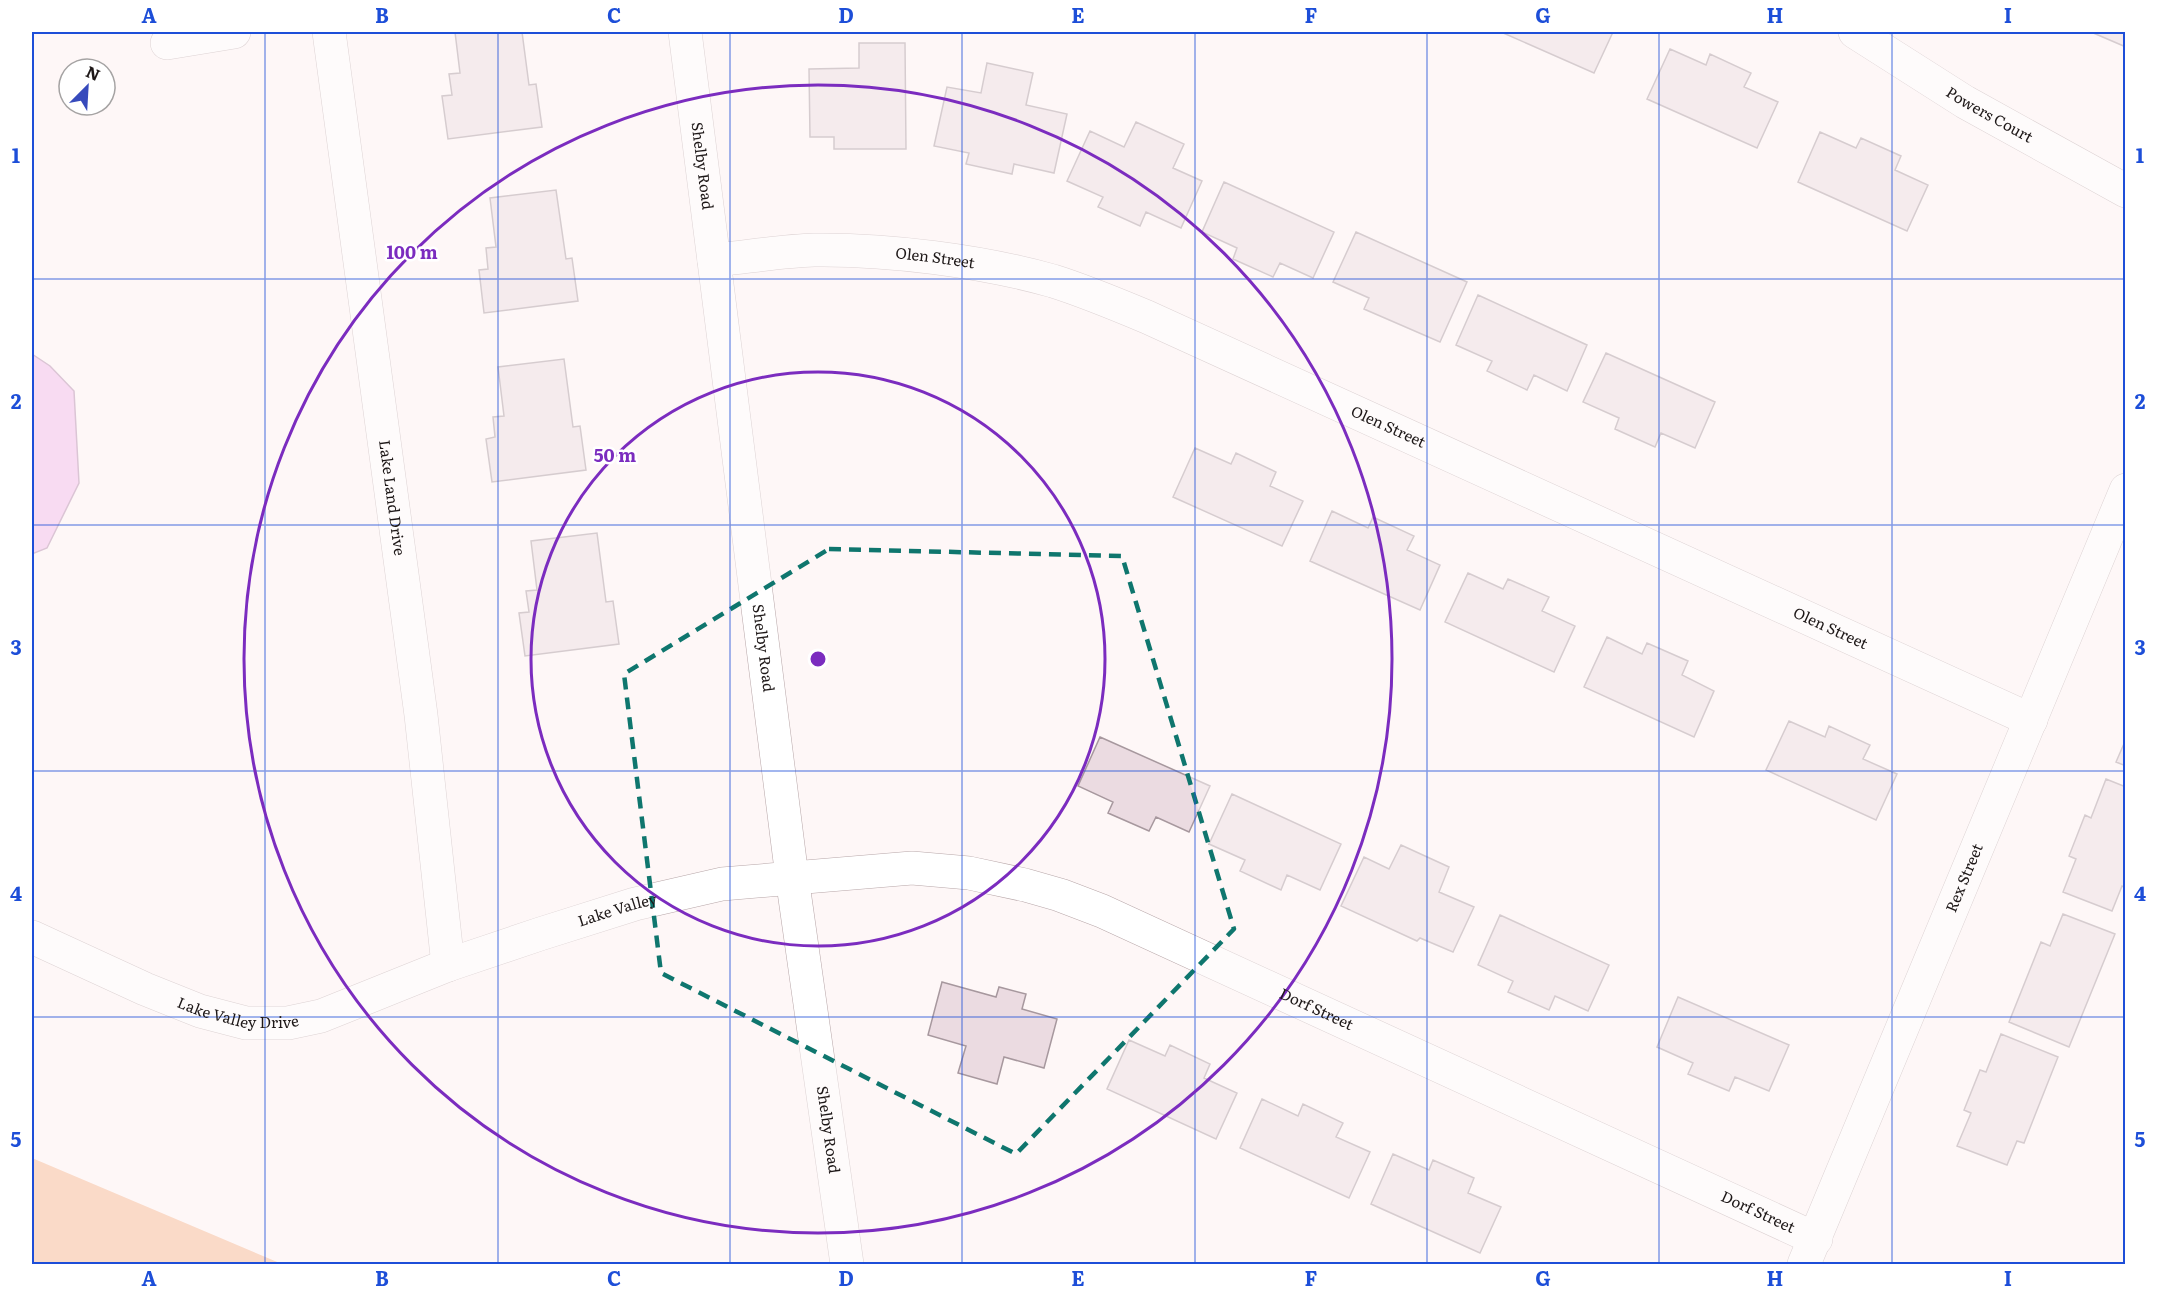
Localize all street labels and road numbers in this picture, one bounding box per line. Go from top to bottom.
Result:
street label: Powers Court [1942,80,2038,148]
street label: Shelby Road [686,120,720,211]
street label: Olen Street [895,240,977,273]
street label: Olen Street [1348,399,1430,453]
street label: Lake Land Drive [374,438,412,557]
street label: Olen Street [1790,600,1872,654]
street label: Shelby Road [748,603,781,693]
street label: Rex Street [1939,840,1988,915]
street label: Lake Valley [575,886,659,931]
street label: Dorf Street [1276,981,1358,1035]
street label: Lake Valley Drive [174,990,301,1033]
street label: Shelby Road [812,1084,847,1175]
street label: Dorf Street [1718,1184,1799,1238]

